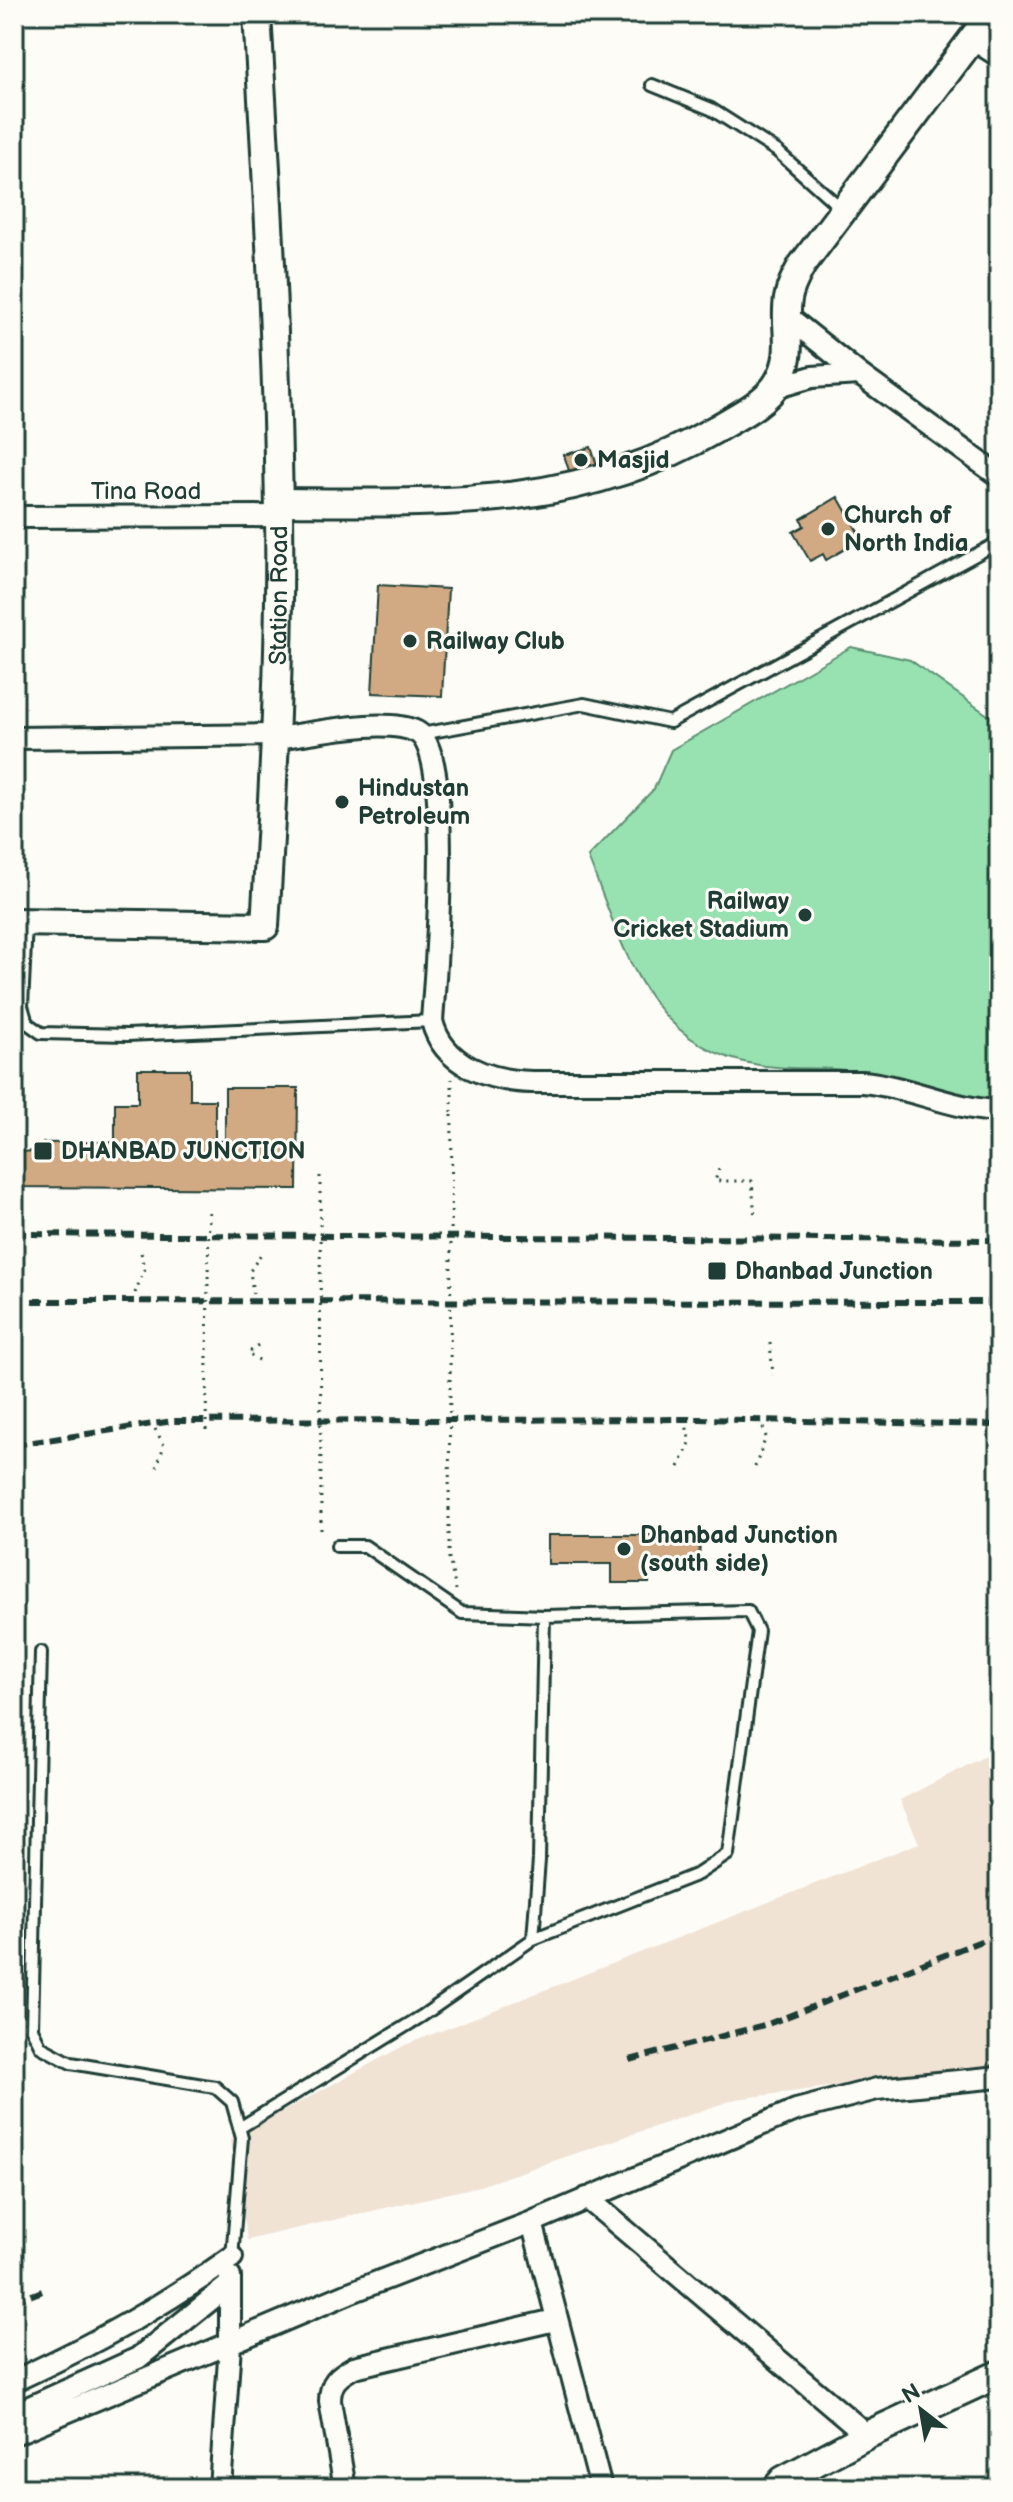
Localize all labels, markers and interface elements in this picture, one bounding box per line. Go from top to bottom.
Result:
place label: Masjid [597,446,670,475]
marker: Masjid [572,451,590,469]
street label: Tina Road [91,477,201,506]
place label: Church of North India [844,501,969,558]
marker: Church of North India [819,520,837,538]
street label: Station Road [264,525,294,666]
place label: Railway Club [426,627,565,656]
marker: Railway Club [401,632,419,650]
place label: Hindustan Petroleum [358,774,470,831]
marker: Hindustan Petroleum [333,793,351,811]
place label: Railway Cricket Stadium [613,887,789,944]
marker: Railway Cricket Stadium [796,906,814,924]
place label: DHANBAD JUNCTION [61,1137,306,1166]
marker: DHANBAD JUNCTION [32,1140,54,1162]
place label: Dhanbad Junction [735,1257,933,1286]
marker: Dhanbad Junction [706,1260,728,1282]
place label: Dhanbad Junction (south side) [640,1521,838,1578]
marker: Dhanbad Junction (south side) [615,1540,633,1558]
north arrow [881,2370,961,2450]
text: N [897,2378,926,2410]

